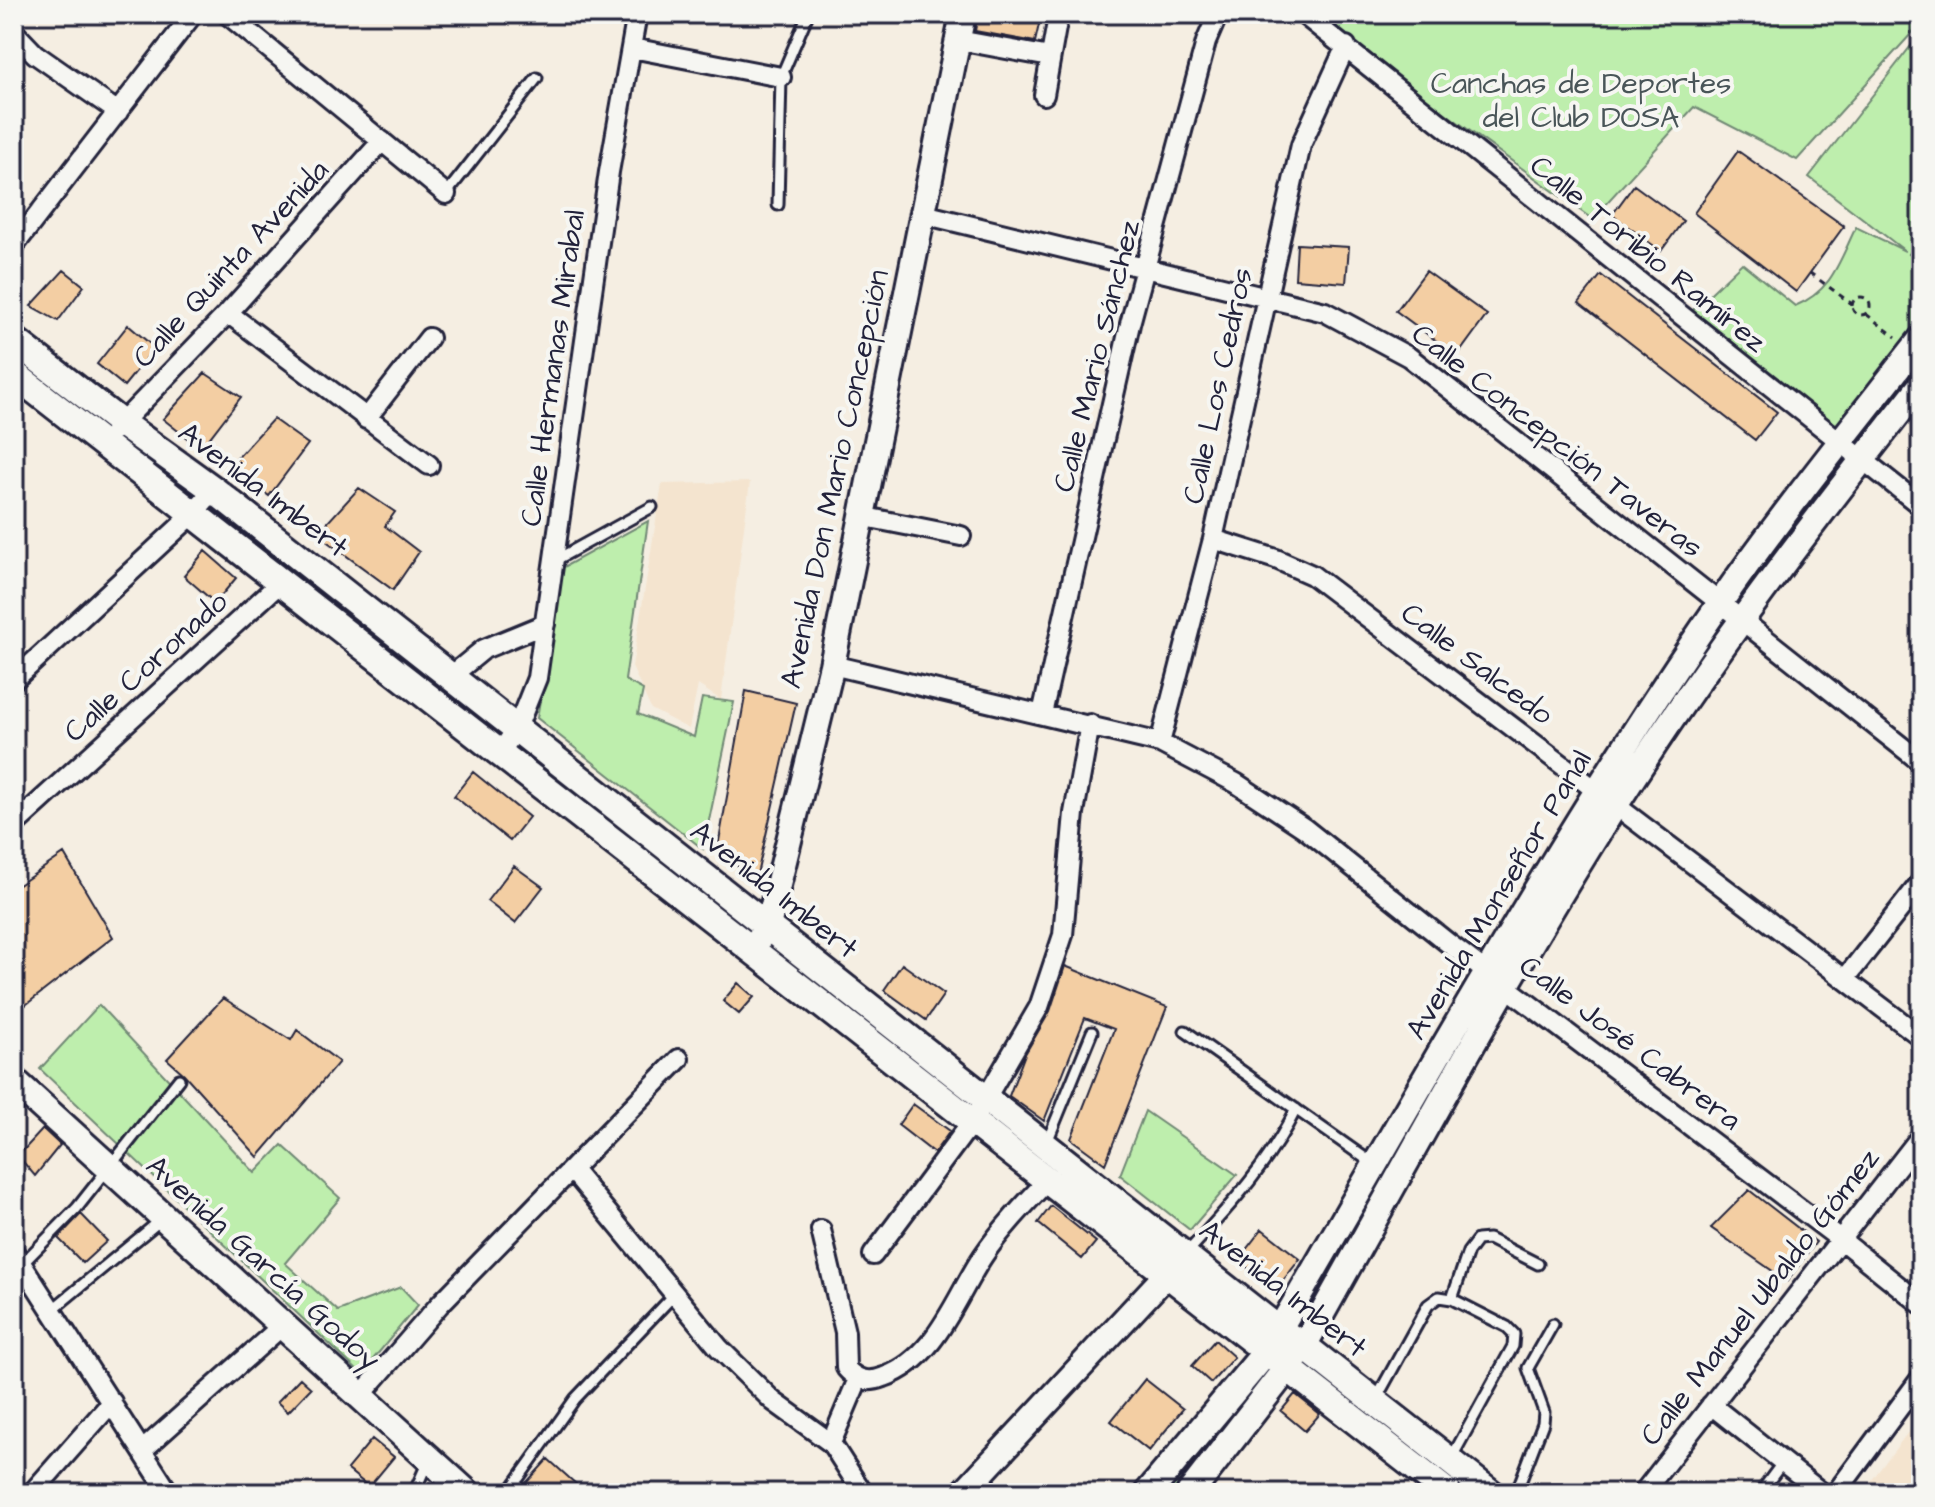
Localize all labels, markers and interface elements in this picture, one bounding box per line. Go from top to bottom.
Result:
park label: Canchas de Deportes del Club DOSA [1431,63,1731,139]
street label: Calle Toribio Ramírez [1521,145,1775,363]
street label: Calle Quinta Avenida [123,151,339,377]
street label: Calle Hermanas Mirabal [510,207,596,529]
street label: Calle Mario Sánchez [1043,216,1151,496]
street label: Calle Los Cedros [1172,264,1264,508]
street label: Avenida Don Mario Concepción [770,266,900,692]
street label: Calle Concepción Taveras [1403,314,1711,568]
street label: Avenida Imbert [169,412,357,568]
street label: Calle Coronado [55,582,238,752]
street label: Calle Salcedo [1392,593,1562,735]
street label: Avenida Monseñor Panal [1396,742,1602,1048]
street label: Avenida Imbert [681,811,867,969]
street label: Calle José Cabrera [1510,946,1750,1140]
street label: Calle Manuel Ubaldo Gómez [1630,1139,1890,1455]
street label: Avenida García Godoy [136,1146,390,1381]
street label: Avenida Imbert [1190,1210,1376,1368]

